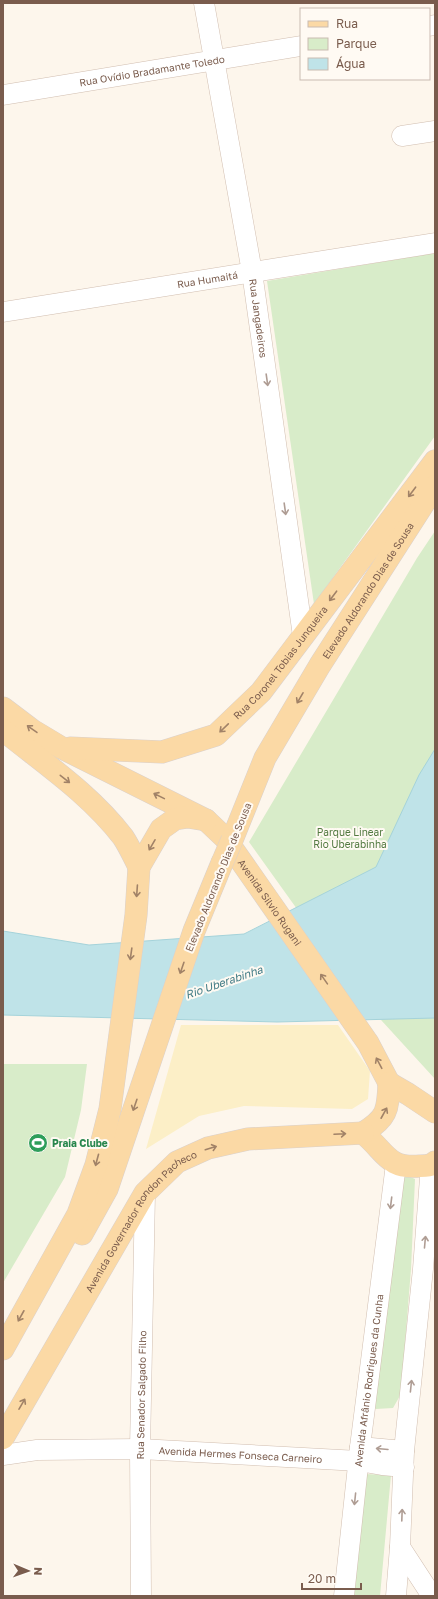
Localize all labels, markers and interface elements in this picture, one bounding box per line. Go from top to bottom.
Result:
legend [300,8,430,80]
text: Rua [336,16,358,31]
text: Parque [336,36,377,51]
street label: Rua Ovídio Bradamante Toledo [78,53,226,88]
text: Água [336,56,365,71]
street label: Rua Humaitá [176,269,239,290]
street label: Rua Jangadeiros [247,278,270,359]
one-way arrow [263,373,271,386]
one-way arrow [407,486,416,497]
one-way arrow [281,502,289,515]
street label: Elevado Aldorando Dias de Sousa [320,520,416,661]
one-way arrow [329,590,338,601]
street label: Rua Coronel Tobias Junqueira [231,603,330,721]
one-way arrow [296,692,304,704]
one-way arrow [219,723,229,732]
one-way arrow [26,725,37,733]
one-way arrow [59,774,70,783]
one-way arrow [153,792,165,799]
street label: Elevado Aldorando Dias de Sousa [183,801,253,953]
park label: Parque Linear Rio Uberabinha [313,826,387,850]
one-way arrow [147,839,155,851]
street label: Avenida Silvio Rugani [236,857,304,948]
one-way arrow [134,884,141,897]
one-way arrow [127,947,135,960]
one-way arrow [178,961,185,974]
water label: Rio Uberabinha [184,962,265,1001]
one-way arrow [320,974,328,985]
one-way arrow [374,1058,382,1070]
one-way arrow [131,1099,138,1112]
one-way arrow [381,1107,389,1119]
one-way arrow [333,1131,346,1138]
sports icon: Praia Clube [27,1132,49,1154]
place label: Praia Clube [52,1137,108,1149]
one-way arrow [204,1144,217,1151]
street label: Avenida Governador Rondon Pacheco [83,1148,199,1295]
one-way arrow [93,1153,100,1166]
one-way arrow [387,1196,395,1209]
one-way arrow [422,1236,429,1249]
street label: Avenida Afrânio Rodrigues da Cunha [352,1293,385,1467]
one-way arrow [17,1310,25,1322]
street label: Rua Senador Salgado Filho [134,1330,148,1460]
one-way arrow [407,1380,415,1393]
one-way arrow [19,1398,27,1410]
street label: Avenida Hermes Fonseca Carneiro [158,1444,323,1465]
one-way arrow [376,1445,389,1453]
one-way arrow [351,1493,359,1506]
one-way arrow [398,1509,405,1522]
north arrow [8,1551,48,1591]
scale bar [302,1565,361,1591]
text: N [32,1567,45,1576]
text: 20 m [308,1571,336,1586]

